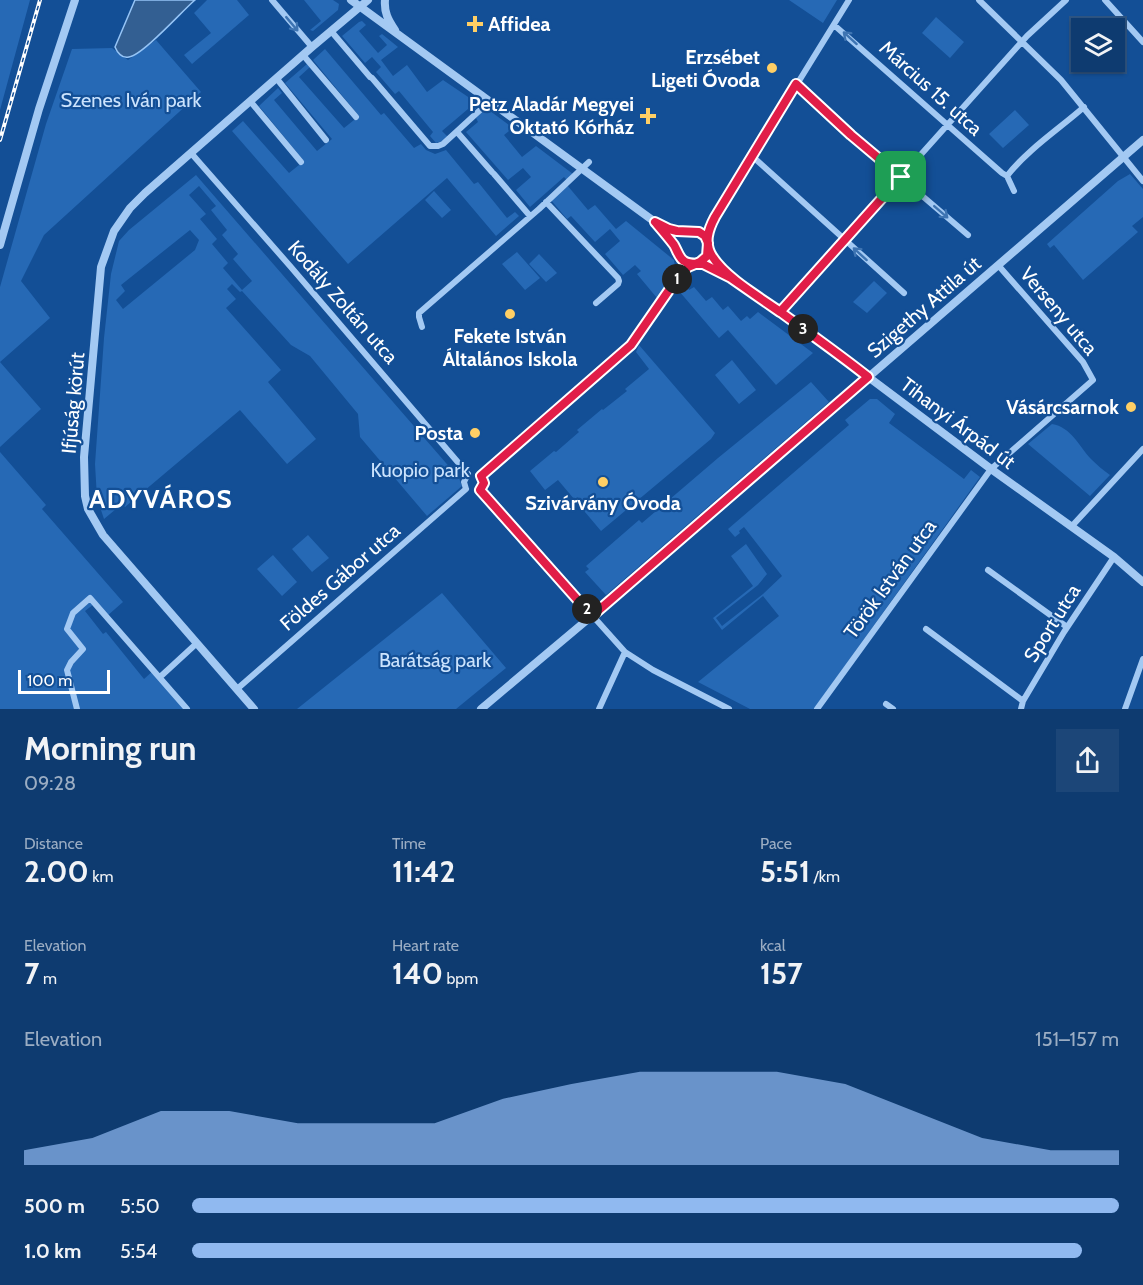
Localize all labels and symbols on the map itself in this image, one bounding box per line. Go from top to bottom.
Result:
place label: Affidea [488,12,551,36]
marker: Affidea [466,15,484,33]
one-way arrow [285,16,299,31]
one-way arrow [843,31,858,45]
street label: Március 15. utca [875,36,988,141]
place label: Erzsébet Ligeti Óvoda [651,45,760,92]
marker: Erzsébet Ligeti Óvoda [765,61,779,75]
park label: Szenes Iván park [60,88,202,112]
place label: Petz Aladár Megyei Oktató Kórház [469,92,635,139]
marker: Petz Aladár Megyei Oktató Kórház [639,107,657,125]
pin [875,151,926,202]
one-way arrow [933,205,949,218]
street label: Kodály Zoltán utca [283,235,403,369]
one-way arrow [853,247,868,261]
street label: Szigethy Attila út [862,251,986,363]
street label: Verseny utca [1015,262,1103,360]
pin: 1 [662,264,692,294]
marker: Fekete István Általános Iskola [503,307,517,321]
pin: 3 [788,314,818,344]
place label: Fekete István Általános Iskola [443,324,577,371]
street label: Ifjúság körút [57,351,89,455]
street label: Tihanyi Árpád út [896,372,1020,474]
place label: Vásárcsarnok [1006,395,1119,419]
marker: Vásárcsarnok [1124,400,1138,414]
place label: Posta [415,421,463,445]
marker: Posta [468,426,482,440]
park label: Kuopio park [370,458,470,482]
marker: Szivárvány Óvoda [596,475,610,489]
district label: ADYVÁROS [89,483,233,515]
place label: Szivárvány Óvoda [525,491,681,515]
street label: Török István utca [839,514,941,643]
street label: Földes Gábor utca [275,518,405,636]
street label: Sport utca [1019,579,1085,666]
pin: 2 [572,594,602,624]
park label: Barátság park [379,648,491,672]
scale bar [18,667,110,694]

